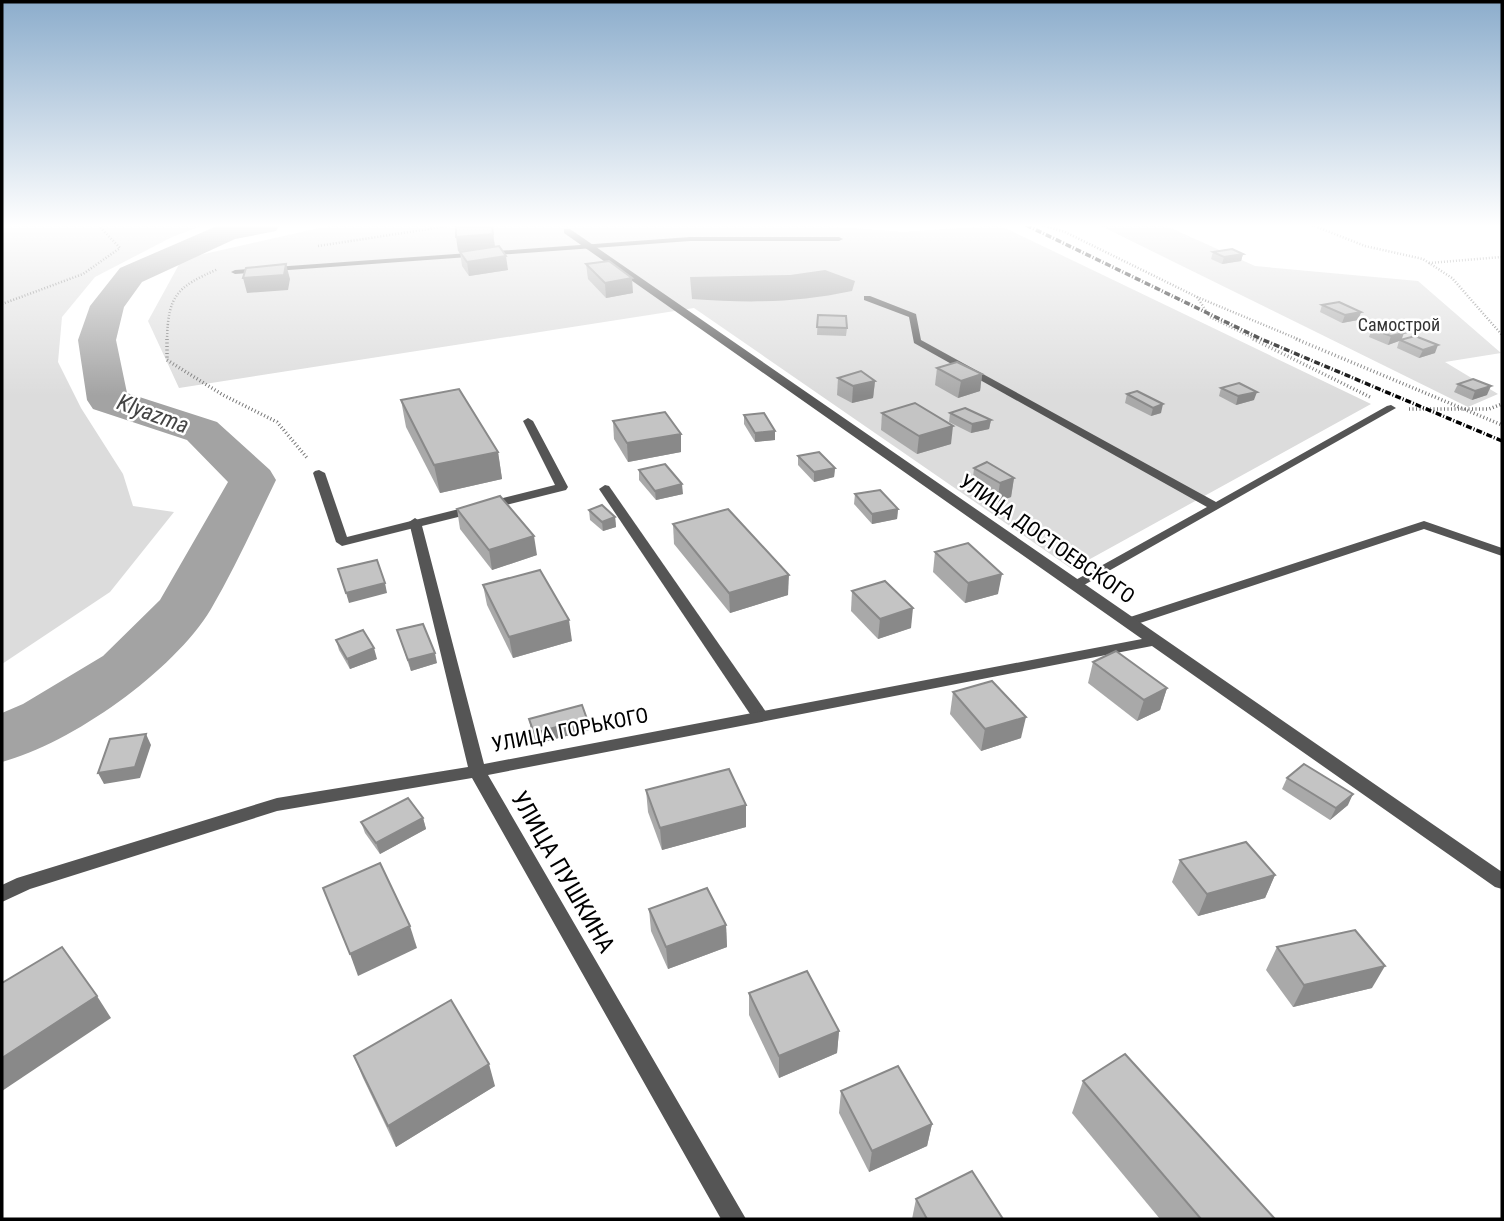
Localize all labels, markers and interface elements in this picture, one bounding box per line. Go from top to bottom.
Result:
park label: Самострой [1358,314,1440,335]
water label: Klyazma [113,389,193,439]
street label: УЛИЦА ДОСТОЕВСКОГО [955,469,1139,609]
street label: УЛИЦА ГОРЬКОГО [490,703,650,757]
street label: УЛИЦА ПУШКИНА [505,786,621,958]

